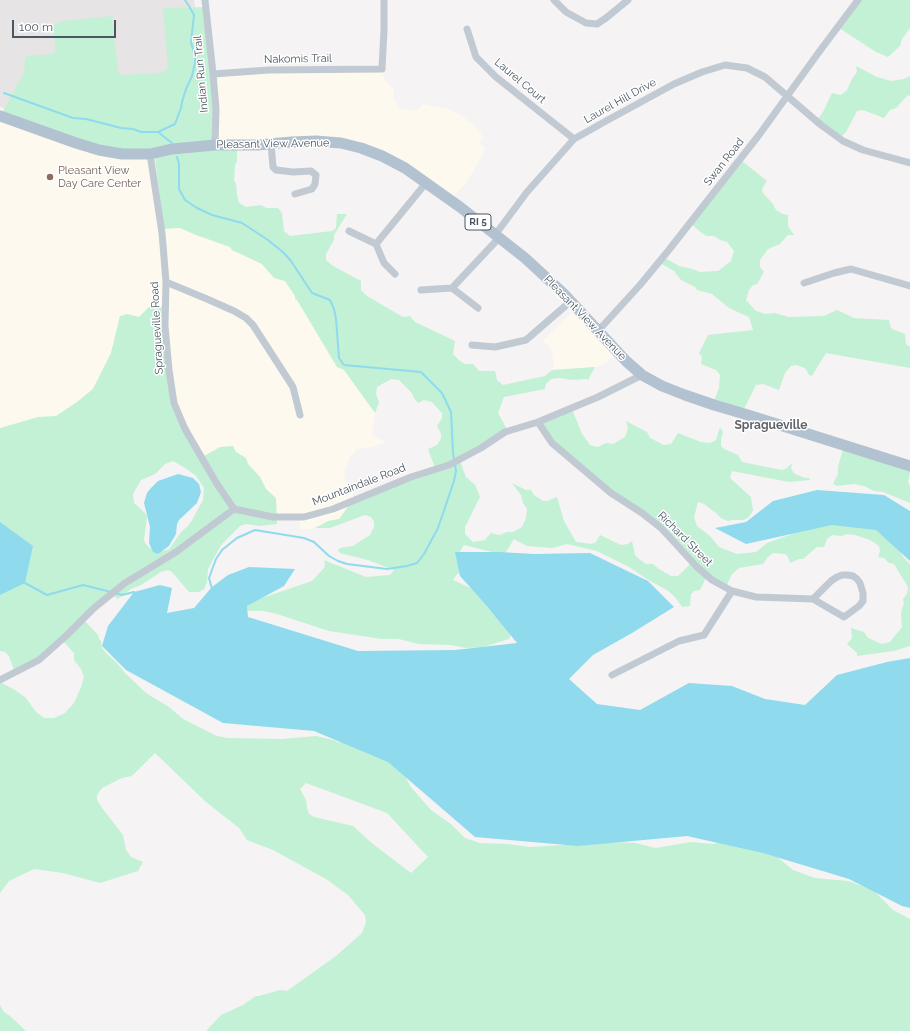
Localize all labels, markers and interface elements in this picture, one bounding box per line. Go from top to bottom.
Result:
scale bar [14,12,118,38]
text: 100 m [19,20,53,34]
street label: Indian Run Trail [191,35,211,113]
street label: Nakomis Trail [264,52,332,66]
street label: Laurel Court [492,56,548,106]
street label: Laurel Hill Drive [582,76,658,126]
street label: Pleasant View Avenue [216,136,330,152]
street label: Swan Road [701,136,747,188]
place label: Pleasant View Day Care Center [58,164,141,190]
marker: Pleasant View Day Care Center [45,172,55,182]
road number: RI 5 [465,214,491,230]
street label: Pleasant View Avenue [541,273,629,363]
street label: Spragueville Road [148,281,166,375]
district label: Spragueville [735,418,807,432]
street label: Mountaindale Road [310,461,408,509]
street label: Richard Street [655,509,715,569]

